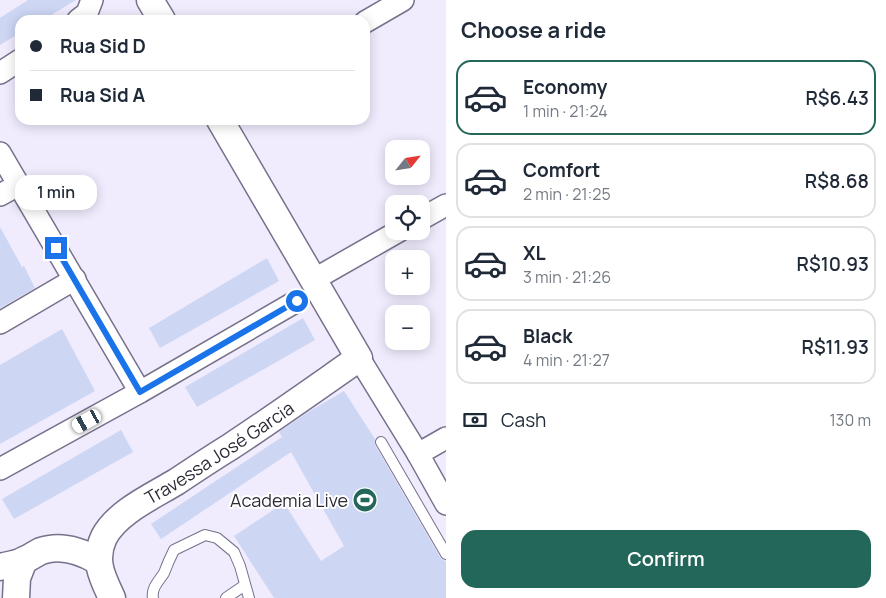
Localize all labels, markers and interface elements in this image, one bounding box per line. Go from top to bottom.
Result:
text: Choose a ride [461,15,606,45]
text: Rua Sid D [60,33,146,59]
text: Economy [523,74,607,100]
icon: car [463,75,508,120]
text: Rua Sid A [60,82,145,108]
text: R$6.43 [805,85,869,111]
text: 1 min · 21:24 [523,100,608,122]
north arrow [385,140,430,185]
map controls [385,140,430,350]
text: Comfort [523,157,600,183]
icon: car [463,158,508,203]
text: R$8.68 [805,168,869,194]
callout: 1 min [15,176,97,210]
text: 1 min [37,181,75,203]
text: 2 min · 21:25 [523,183,611,205]
button: locate [385,195,430,240]
route end [45,237,67,259]
text: XL [523,240,546,266]
icon: car [463,241,508,286]
button: + [385,250,430,295]
text: R$10.93 [797,251,869,277]
text: 3 min · 21:26 [523,266,611,288]
route start [286,290,308,312]
button: − [385,305,430,350]
text: Black [523,323,572,349]
icon: car [463,324,508,369]
text: R$11.93 [802,334,869,360]
text: 4 min · 21:27 [523,349,610,371]
street label: Travessa José Garcia [140,395,298,509]
icon: cash [461,406,489,434]
car [70,407,103,435]
text: Cash [501,407,546,433]
text: 130 m [829,409,871,431]
sports icon: Academia Live [352,487,378,513]
place label: Academia Live [230,488,348,512]
button: Confirm [461,530,871,588]

